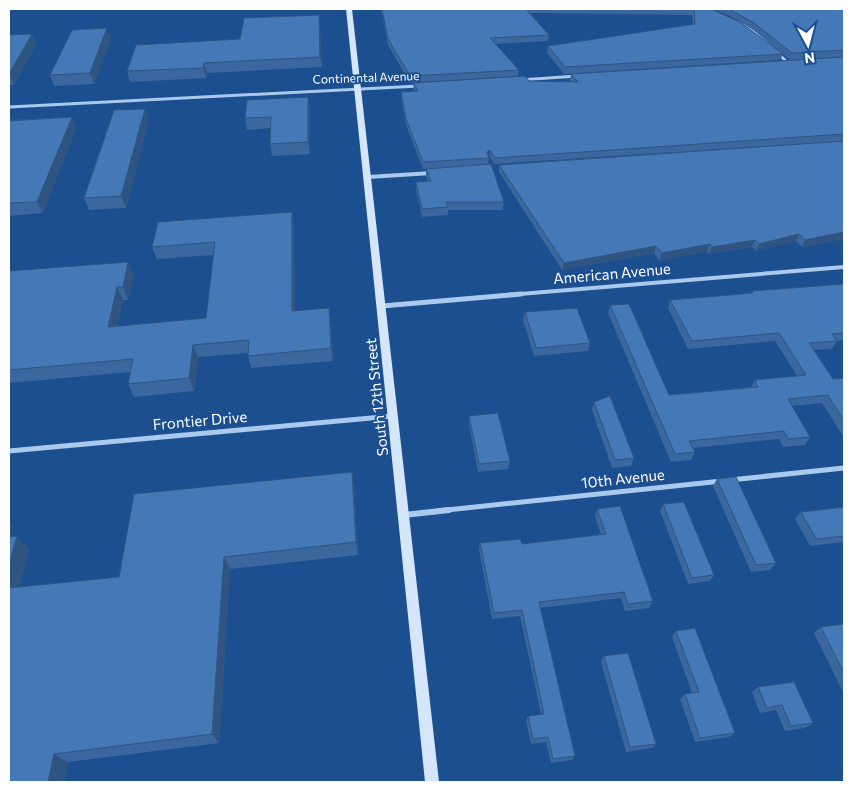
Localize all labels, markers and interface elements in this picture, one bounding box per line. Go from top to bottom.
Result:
north arrow [783,20,833,70]
text: N [803,49,816,67]
street label: Continental Avenue [312,68,420,86]
street label: American Avenue [552,259,672,287]
street label: South 12th Street [361,337,391,457]
street label: Frontier Drive [152,407,248,433]
street label: 10th Avenue [580,465,666,491]

